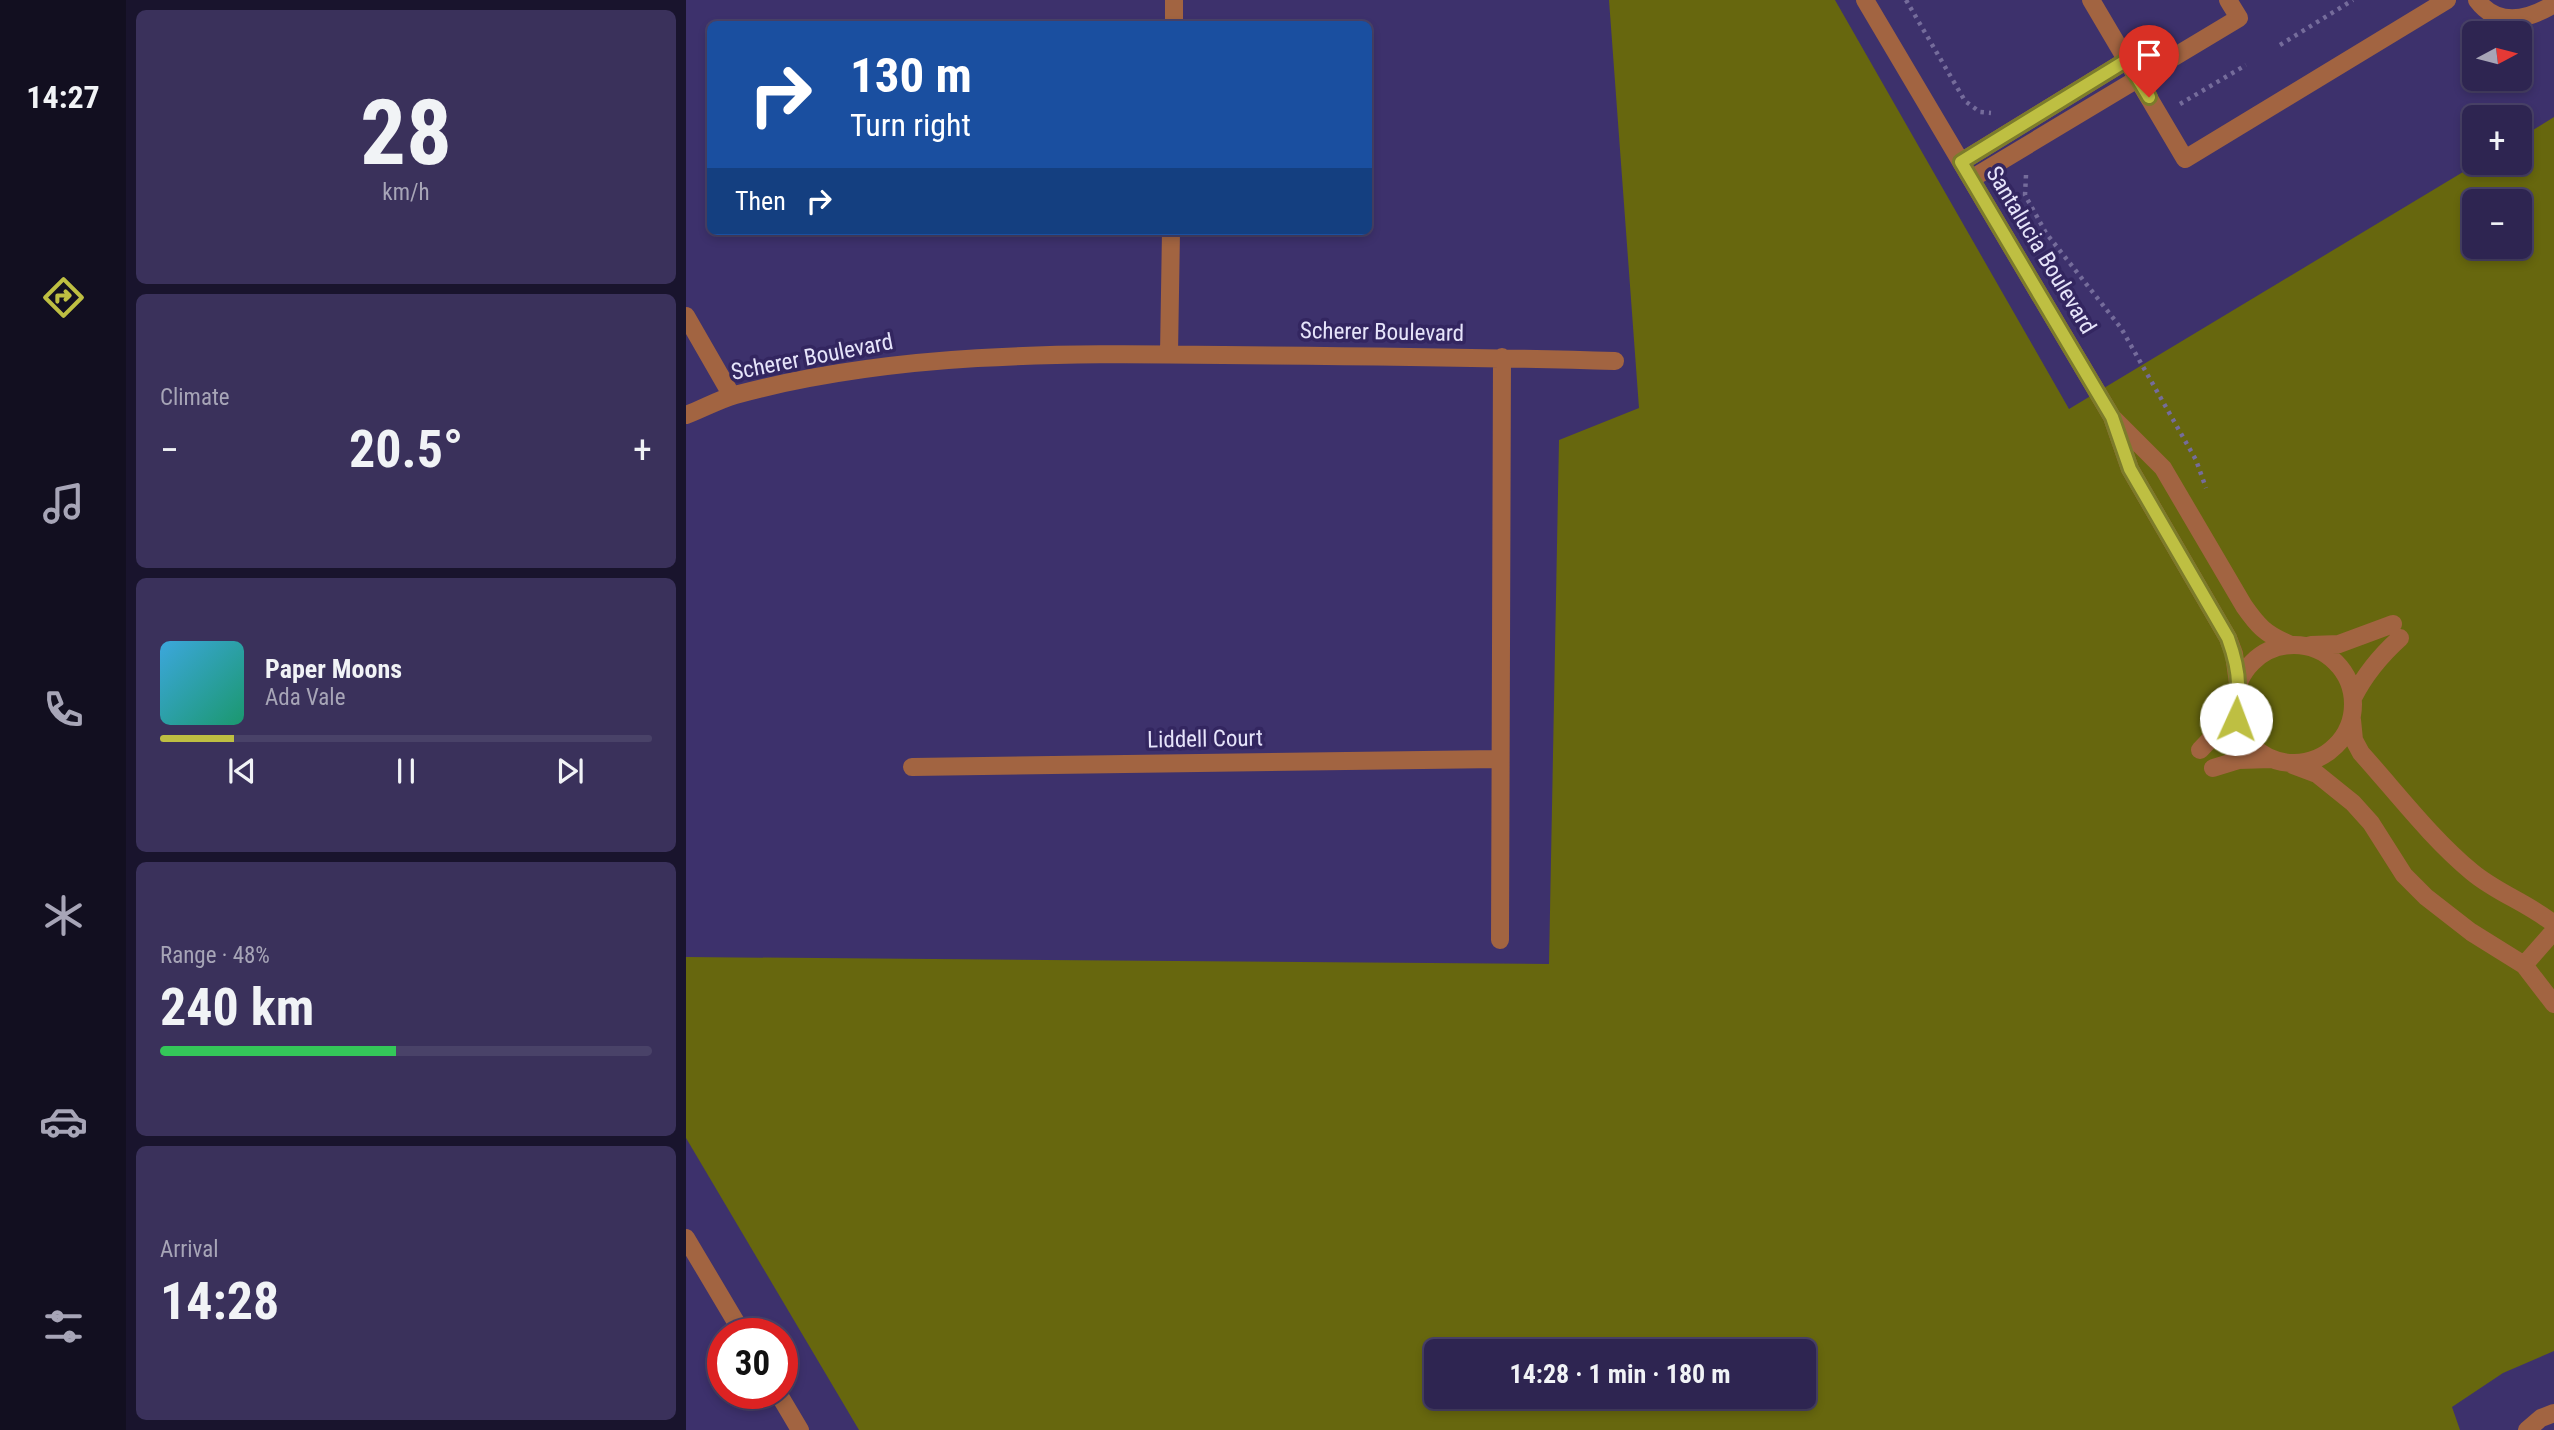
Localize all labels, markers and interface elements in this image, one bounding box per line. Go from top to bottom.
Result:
north arrow [2462,21,2532,91]
map controls [2462,21,2532,259]
pin [2119,25,2179,97]
icon: arrive [2130,36,2168,74]
text: 130 m [850,47,972,104]
icon: right [735,49,826,140]
text: 14:27 [26,78,100,116]
text: 28 [360,80,452,186]
button: + [2462,105,2532,175]
text: Turn right [850,106,971,144]
street label: Santalucia Boulevard [1980,161,2102,339]
text: km/h [382,179,430,206]
icon: right [800,182,838,220]
text: Then [735,186,786,216]
button: − [2462,189,2532,259]
icon: directions [39,273,88,322]
street label: Scherer Boulevard [1300,317,1464,347]
street label: Scherer Boulevard [729,328,895,386]
text: Climate [160,384,230,411]
text: 20.5° [349,419,463,480]
text: − [160,428,179,472]
text: + [633,428,652,472]
icon: music [39,479,88,528]
text: Paper Moons [265,654,402,684]
position arrow [2199,682,2273,756]
text: Ada Vale [265,684,345,711]
icon: phone [39,685,88,734]
street label: Liddell Court [1147,724,1263,754]
icon: previous [223,752,261,790]
icon: pause [387,752,425,790]
icon: next [551,752,589,790]
icon: climate [39,891,88,940]
text: Range · 48% [160,942,270,969]
text: 240 km [160,977,314,1038]
icon: car [39,1097,88,1146]
text: Arrival [160,1236,219,1263]
text: 14:28 [160,1271,279,1332]
icon: filters [39,1302,88,1351]
speed limit sign: 30 [707,1318,798,1409]
text: 14:28 · 1 min · 180 m [1510,1359,1730,1389]

